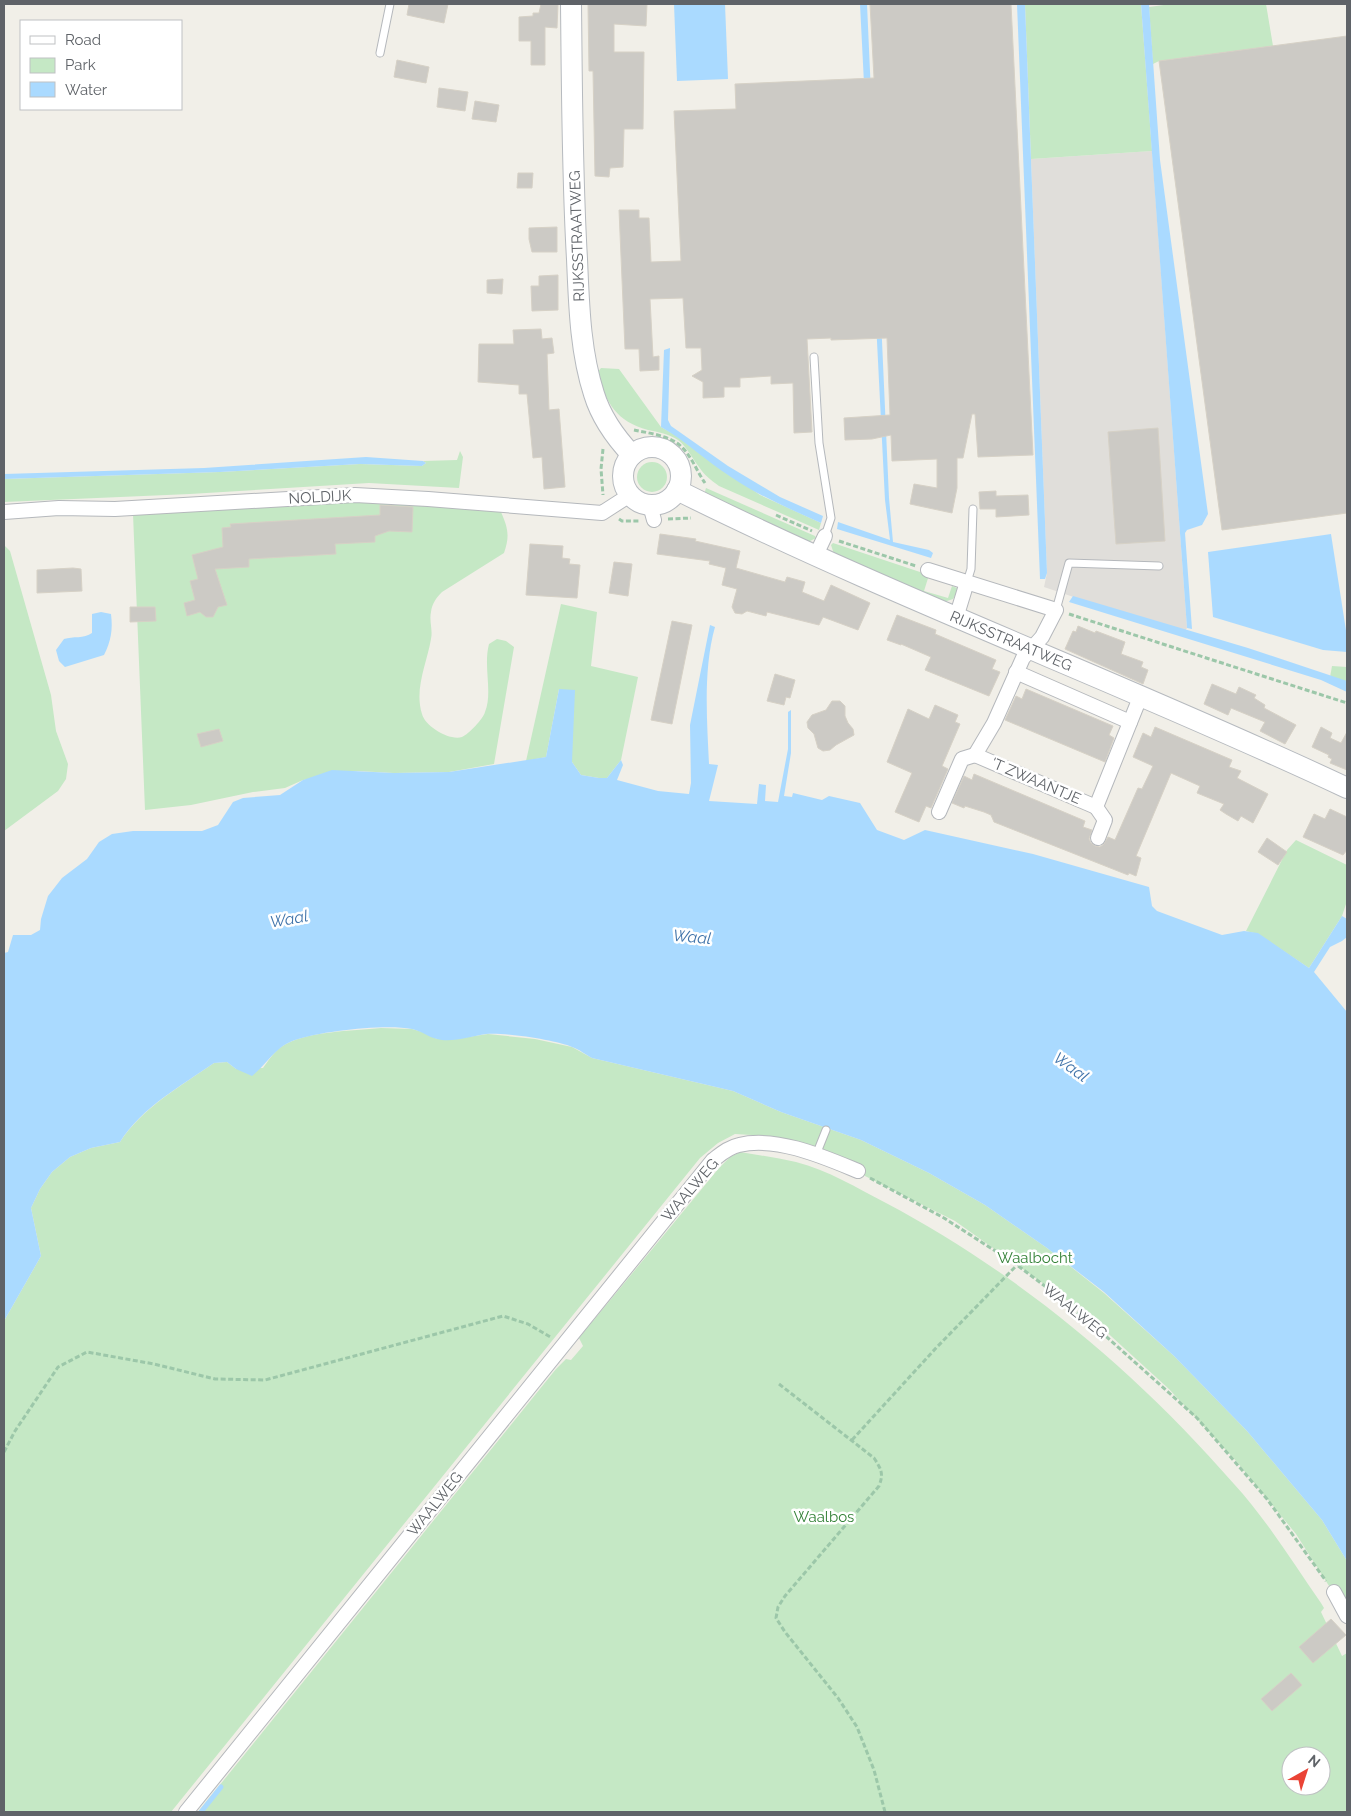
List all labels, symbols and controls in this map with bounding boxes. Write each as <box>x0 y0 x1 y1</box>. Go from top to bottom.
legend <box>20 20 182 110</box>
text: Road <box>65 31 101 49</box>
text: Park <box>65 56 96 74</box>
text: Water <box>65 81 108 99</box>
street label: RIJKSSTRAATWEG <box>566 170 588 302</box>
street label: NOLDIJK <box>288 486 352 508</box>
street label: RIJKSSTRAATWEG <box>947 607 1075 675</box>
street label: 'T ZWAANTJE <box>988 754 1084 808</box>
water label: Waal <box>268 906 310 932</box>
water label: Waal <box>672 926 712 948</box>
water label: Waal <box>1050 1048 1092 1086</box>
street label: WAALWEG <box>658 1155 722 1225</box>
park label: Waalbocht <box>997 1249 1073 1267</box>
street label: WAALWEG <box>1039 1280 1111 1342</box>
street label: WAALWEG <box>404 1468 466 1540</box>
park label: Waalbos <box>794 1508 854 1526</box>
north arrow <box>1281 1746 1331 1796</box>
text: N <box>1305 1751 1323 1770</box>

